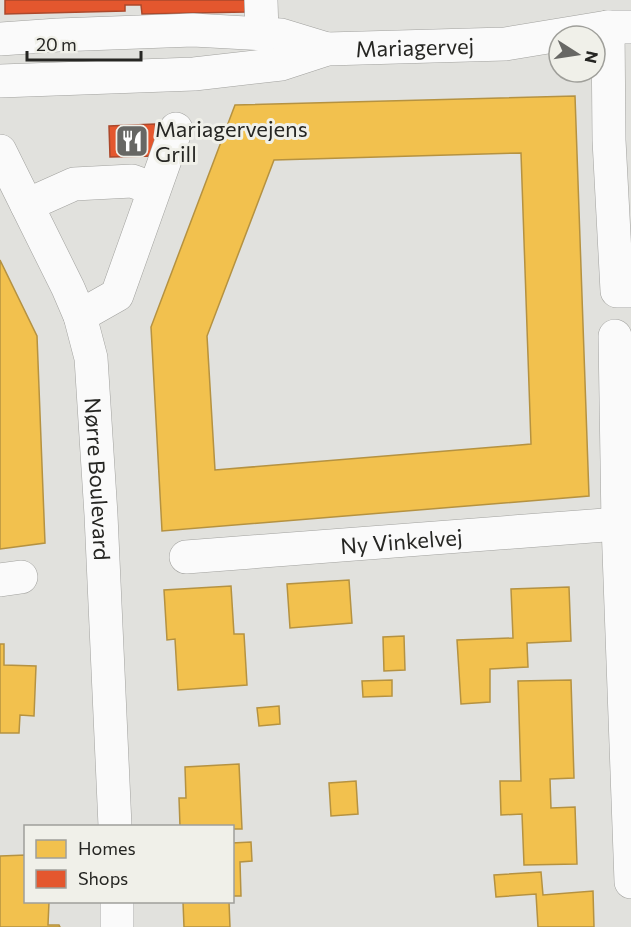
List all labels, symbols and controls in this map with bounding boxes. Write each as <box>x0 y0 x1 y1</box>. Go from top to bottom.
scale bar <box>27 24 141 62</box>
north arrow <box>547 24 607 84</box>
street label: Mariagervej <box>355 31 475 62</box>
text: 20 m <box>36 33 77 55</box>
text: N <box>582 49 603 65</box>
place label: Mariagervejens Grill <box>155 115 308 167</box>
restaurant icon: Mariagervejens Grill <box>114 123 150 159</box>
street label: Nørre Boulevard <box>80 397 117 561</box>
street label: Ny Vinkelvej <box>339 522 463 559</box>
legend <box>24 825 234 903</box>
text: Homes <box>78 837 136 859</box>
text: Shops <box>78 867 128 889</box>

